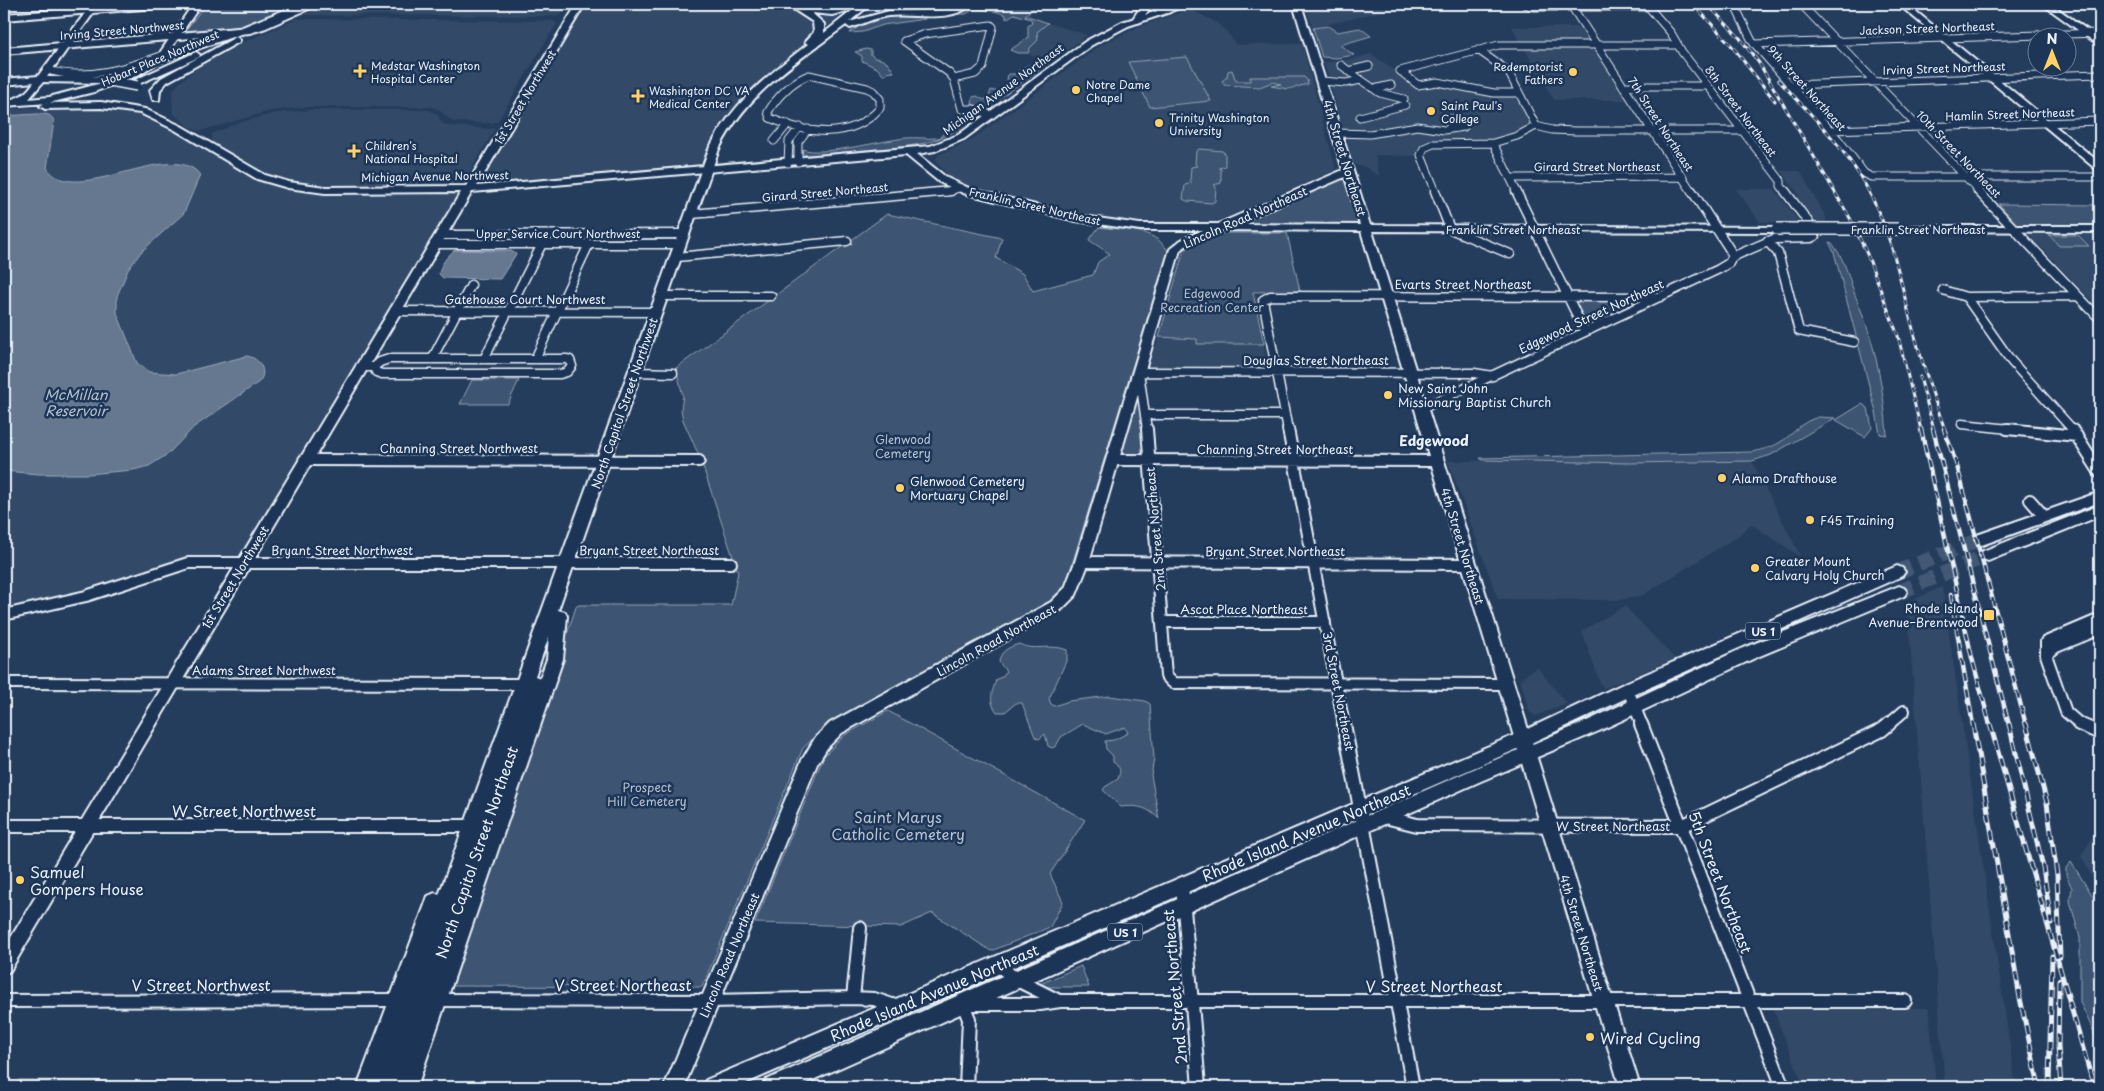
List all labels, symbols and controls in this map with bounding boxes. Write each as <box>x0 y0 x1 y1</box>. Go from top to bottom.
street label: Irving Street Northwest <box>59 16 185 44</box>
street label: Jackson Street Northeast <box>1859 17 1996 39</box>
street label: Hobart Place Northwest <box>98 25 222 91</box>
north arrow <box>2026 28 2076 78</box>
text: N <box>2046 28 2058 49</box>
street label: Michigan Avenue Northeast <box>939 39 1068 139</box>
street label: 9th Street Northeast <box>1764 41 1851 135</box>
street label: 1st Street Northwest <box>490 46 560 148</box>
place label: Medstar Washington Hospital Center <box>371 57 480 87</box>
street label: Irving Street Northeast <box>1882 57 2006 79</box>
place label: Redemptorist Fathers <box>1493 58 1564 88</box>
street label: 8th Street Northeast <box>1701 62 1781 161</box>
marker: Medstar Washington Hospital Center <box>353 64 367 78</box>
marker: Redemptorist Fathers <box>1567 66 1579 78</box>
street label: 7th Street Northeast <box>1624 73 1698 175</box>
place label: Notre Dame Chapel <box>1086 76 1150 106</box>
place label: Washington DC VA Medical Center <box>649 82 750 112</box>
marker: Notre Dame Chapel <box>1070 84 1082 96</box>
marker: Washington DC VA Medical Center <box>631 89 645 103</box>
street label: 4th Street Northeast <box>1319 97 1371 219</box>
place label: Saint Paul's College <box>1441 97 1502 127</box>
street label: Hamlin Street Northeast <box>1945 103 2076 125</box>
marker: Saint Paul's College <box>1425 105 1437 117</box>
street label: 10th Street Northeast <box>1913 107 2006 202</box>
place label: Trinity Washington University <box>1169 109 1270 139</box>
marker: Trinity Washington University <box>1153 117 1165 129</box>
place label: Children's National Hospital <box>365 137 458 167</box>
marker: Children's National Hospital <box>347 144 361 158</box>
street label: Girard Street Northeast <box>1534 158 1661 175</box>
street label: Michigan Avenue Northwest <box>361 166 509 186</box>
street label: Girard Street Northeast <box>761 178 889 206</box>
street label: Lincoln Road Northeast <box>1180 181 1310 252</box>
street label: Franklin Street Northeast <box>967 183 1103 230</box>
street label: Franklin Street Northeast <box>1446 221 1581 238</box>
street label: Franklin Street Northeast <box>1851 221 1986 238</box>
street label: Upper Service Court Northwest <box>476 225 641 242</box>
street label: Edgewood Street Northeast <box>1516 274 1667 358</box>
street label: Evarts Street Northeast <box>1395 275 1532 293</box>
park label: Edgewood Recreation Center <box>1160 284 1264 316</box>
street label: Gatehouse Court Northwest <box>444 290 606 308</box>
street label: North Capitol Street Northwest <box>586 315 662 491</box>
street label: Douglas Street Northeast <box>1243 351 1389 369</box>
place label: New Saint John Missionary Baptist Church <box>1398 379 1551 411</box>
water label: McMillan Reservoir <box>44 384 109 421</box>
marker: New Saint John Missionary Baptist Church <box>1382 389 1394 401</box>
park label: Glenwood Cemetery <box>875 430 931 462</box>
district label: Edgewood <box>1399 430 1469 451</box>
street label: Channing Street Northwest <box>380 439 538 457</box>
street label: Channing Street Northeast <box>1197 440 1353 458</box>
street label: 2nd Street Northeast <box>1141 466 1169 592</box>
place label: Alamo Drafthouse <box>1732 469 1838 487</box>
place label: Glenwood Cemetery Mortuary Chapel <box>910 472 1025 504</box>
marker: Alamo Drafthouse <box>1716 472 1728 484</box>
marker: Glenwood Cemetery Mortuary Chapel <box>894 482 906 494</box>
street label: 4th Street Northeast <box>1437 485 1489 607</box>
place label: F45 Training <box>1820 511 1894 529</box>
marker: F45 Training <box>1804 514 1816 526</box>
street label: 1st Street Northwest <box>197 522 273 632</box>
street label: Bryant Street Northwest <box>271 541 413 559</box>
street label: Bryant Street Northeast <box>579 541 719 559</box>
street label: Bryant Street Northeast <box>1205 542 1345 560</box>
place label: Greater Mount Calvary Holy Church <box>1765 552 1885 584</box>
marker: Greater Mount Calvary Holy Church <box>1749 562 1761 574</box>
place label: Rhode Island Avenue–Brentwood <box>1868 599 1979 631</box>
street label: Lincoln Road Northeast <box>933 600 1059 680</box>
street label: Ascot Place Northeast <box>1180 600 1308 618</box>
marker: Rhode Island Avenue–Brentwood <box>1982 608 1996 622</box>
road number: US 1 <box>1746 622 1780 640</box>
street label: 3rd Street Northeast <box>1319 630 1359 752</box>
street label: Adams Street Northwest <box>192 661 336 679</box>
street label: North Capitol Street Northeast <box>429 743 523 961</box>
park label: Prospect Hill Cemetery <box>607 778 687 810</box>
street label: Rhode Island Avenue Northeast <box>1198 778 1414 886</box>
street label: W Street Northwest <box>172 799 316 822</box>
park label: Saint Marys Catholic Cemetery <box>831 805 965 845</box>
street label: 5th Street Northeast <box>1683 807 1759 957</box>
street label: W Street Northeast <box>1556 817 1670 835</box>
place label: Samuel Gompers House <box>30 860 144 900</box>
street label: 4th Street Northeast <box>1556 872 1608 994</box>
marker: Samuel Gompers House <box>14 874 26 886</box>
street label: Lincoln Road Northeast <box>695 890 764 1020</box>
street label: 2nd Street Northeast <box>1156 909 1192 1065</box>
road number: US 1 <box>1108 924 1142 940</box>
street label: Rhode Island Avenue Northeast <box>826 938 1042 1046</box>
street label: V Street Northwest <box>131 973 271 996</box>
street label: V Street Northeast <box>555 973 691 996</box>
street label: V Street Northeast <box>1366 974 1502 997</box>
place label: Wired Cycling <box>1600 1026 1701 1049</box>
marker: Wired Cycling <box>1584 1031 1596 1043</box>

